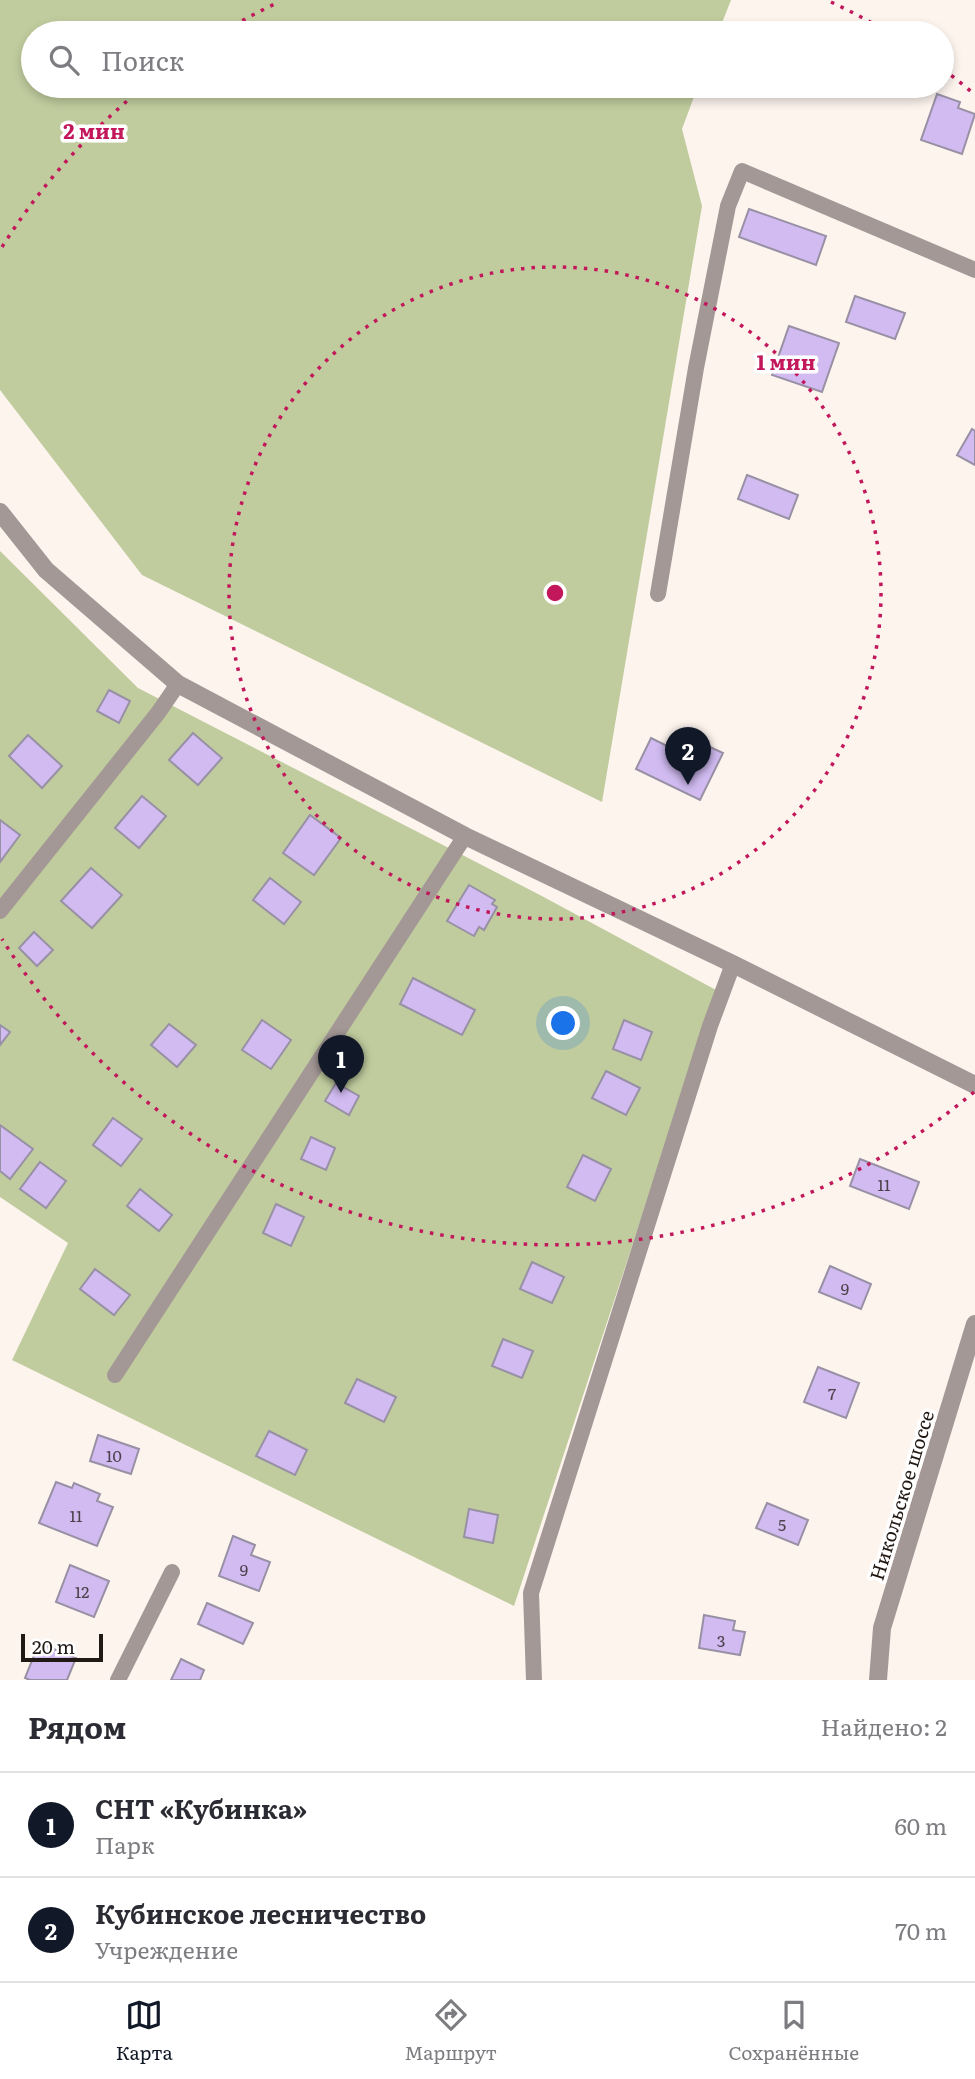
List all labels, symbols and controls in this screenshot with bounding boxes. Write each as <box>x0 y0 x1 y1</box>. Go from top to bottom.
search box <box>21 21 954 98</box>
text: Поиск <box>101 40 184 79</box>
icon: search <box>45 41 83 79</box>
text: 2 мин <box>63 114 125 145</box>
text: 1 мин <box>757 345 816 376</box>
centre of rings <box>543 581 567 605</box>
pin: 2 <box>665 727 711 785</box>
your location <box>546 1006 580 1040</box>
pin: 1 <box>318 1035 364 1093</box>
house number: 11 <box>877 1172 891 1196</box>
house number: 9 <box>841 1276 849 1300</box>
house number: 7 <box>828 1381 836 1405</box>
street label: Никольское шоссе <box>862 1406 940 1583</box>
house number: 10 <box>106 1443 122 1467</box>
house number: 11 <box>69 1503 83 1527</box>
house number: 5 <box>778 1512 786 1536</box>
house number: 9 <box>240 1557 248 1581</box>
house number: 12 <box>75 1579 89 1603</box>
house number: 3 <box>717 1628 725 1652</box>
scale bar <box>21 1631 103 1663</box>
text: 20 m <box>32 1632 75 1660</box>
text: Рядом <box>28 1704 126 1748</box>
text: Найдено: 2 <box>821 1709 947 1743</box>
text: СНТ «Кубинка» <box>95 1788 307 1827</box>
text: 1 <box>46 1808 56 1842</box>
text: 60 m <box>894 1808 947 1842</box>
text: Парк <box>95 1827 155 1861</box>
text: Кубинское лесничество <box>95 1893 426 1932</box>
text: 2 <box>45 1913 57 1947</box>
text: 70 m <box>895 1913 947 1947</box>
text: Учреждение <box>95 1932 238 1966</box>
tab: Карта <box>116 1996 173 2066</box>
tab: Маршрут <box>404 1996 497 2066</box>
tab: Сохранённые <box>728 1996 859 2066</box>

